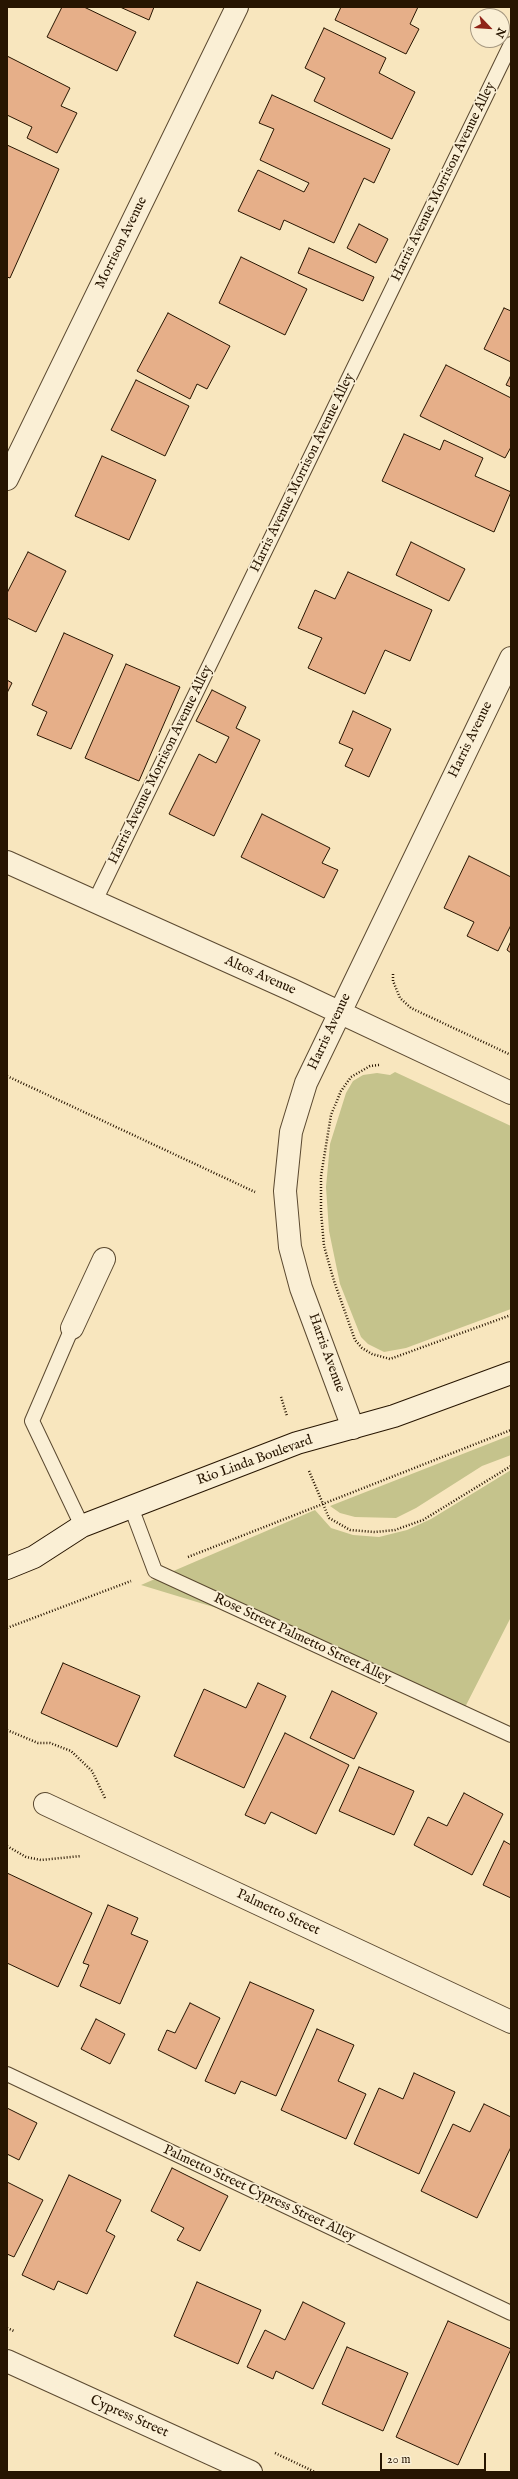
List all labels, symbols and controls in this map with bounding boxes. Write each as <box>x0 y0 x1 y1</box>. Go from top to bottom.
north arrow <box>470 8 510 48</box>
text: N <box>492 25 508 40</box>
street label: Harris Avenue Morrison Avenue Alley <box>388 80 500 284</box>
street label: Morrison Avenue <box>92 194 152 292</box>
street label: Harris Avenue Morrison Avenue Alley <box>247 371 359 575</box>
street label: Harris Avenue Morrison Avenue Alley <box>105 663 217 867</box>
street label: Harris Avenue <box>445 699 497 781</box>
street label: Altos Avenue <box>222 953 298 999</box>
street label: Harris Avenue <box>305 991 355 1073</box>
street label: Harris Avenue <box>304 1311 348 1395</box>
street label: Rio Linda Boulevard <box>195 1432 315 1490</box>
street label: Rose Street Palmetto Street Alley <box>211 1590 393 1688</box>
street label: Palmetto Street <box>234 1886 322 1940</box>
street label: Palmetto Street Cypress Street Alley <box>160 2142 358 2246</box>
street label: Cypress Street <box>87 2392 171 2442</box>
scale bar <box>382 2445 488 2471</box>
text: 20 m <box>387 2452 410 2467</box>

